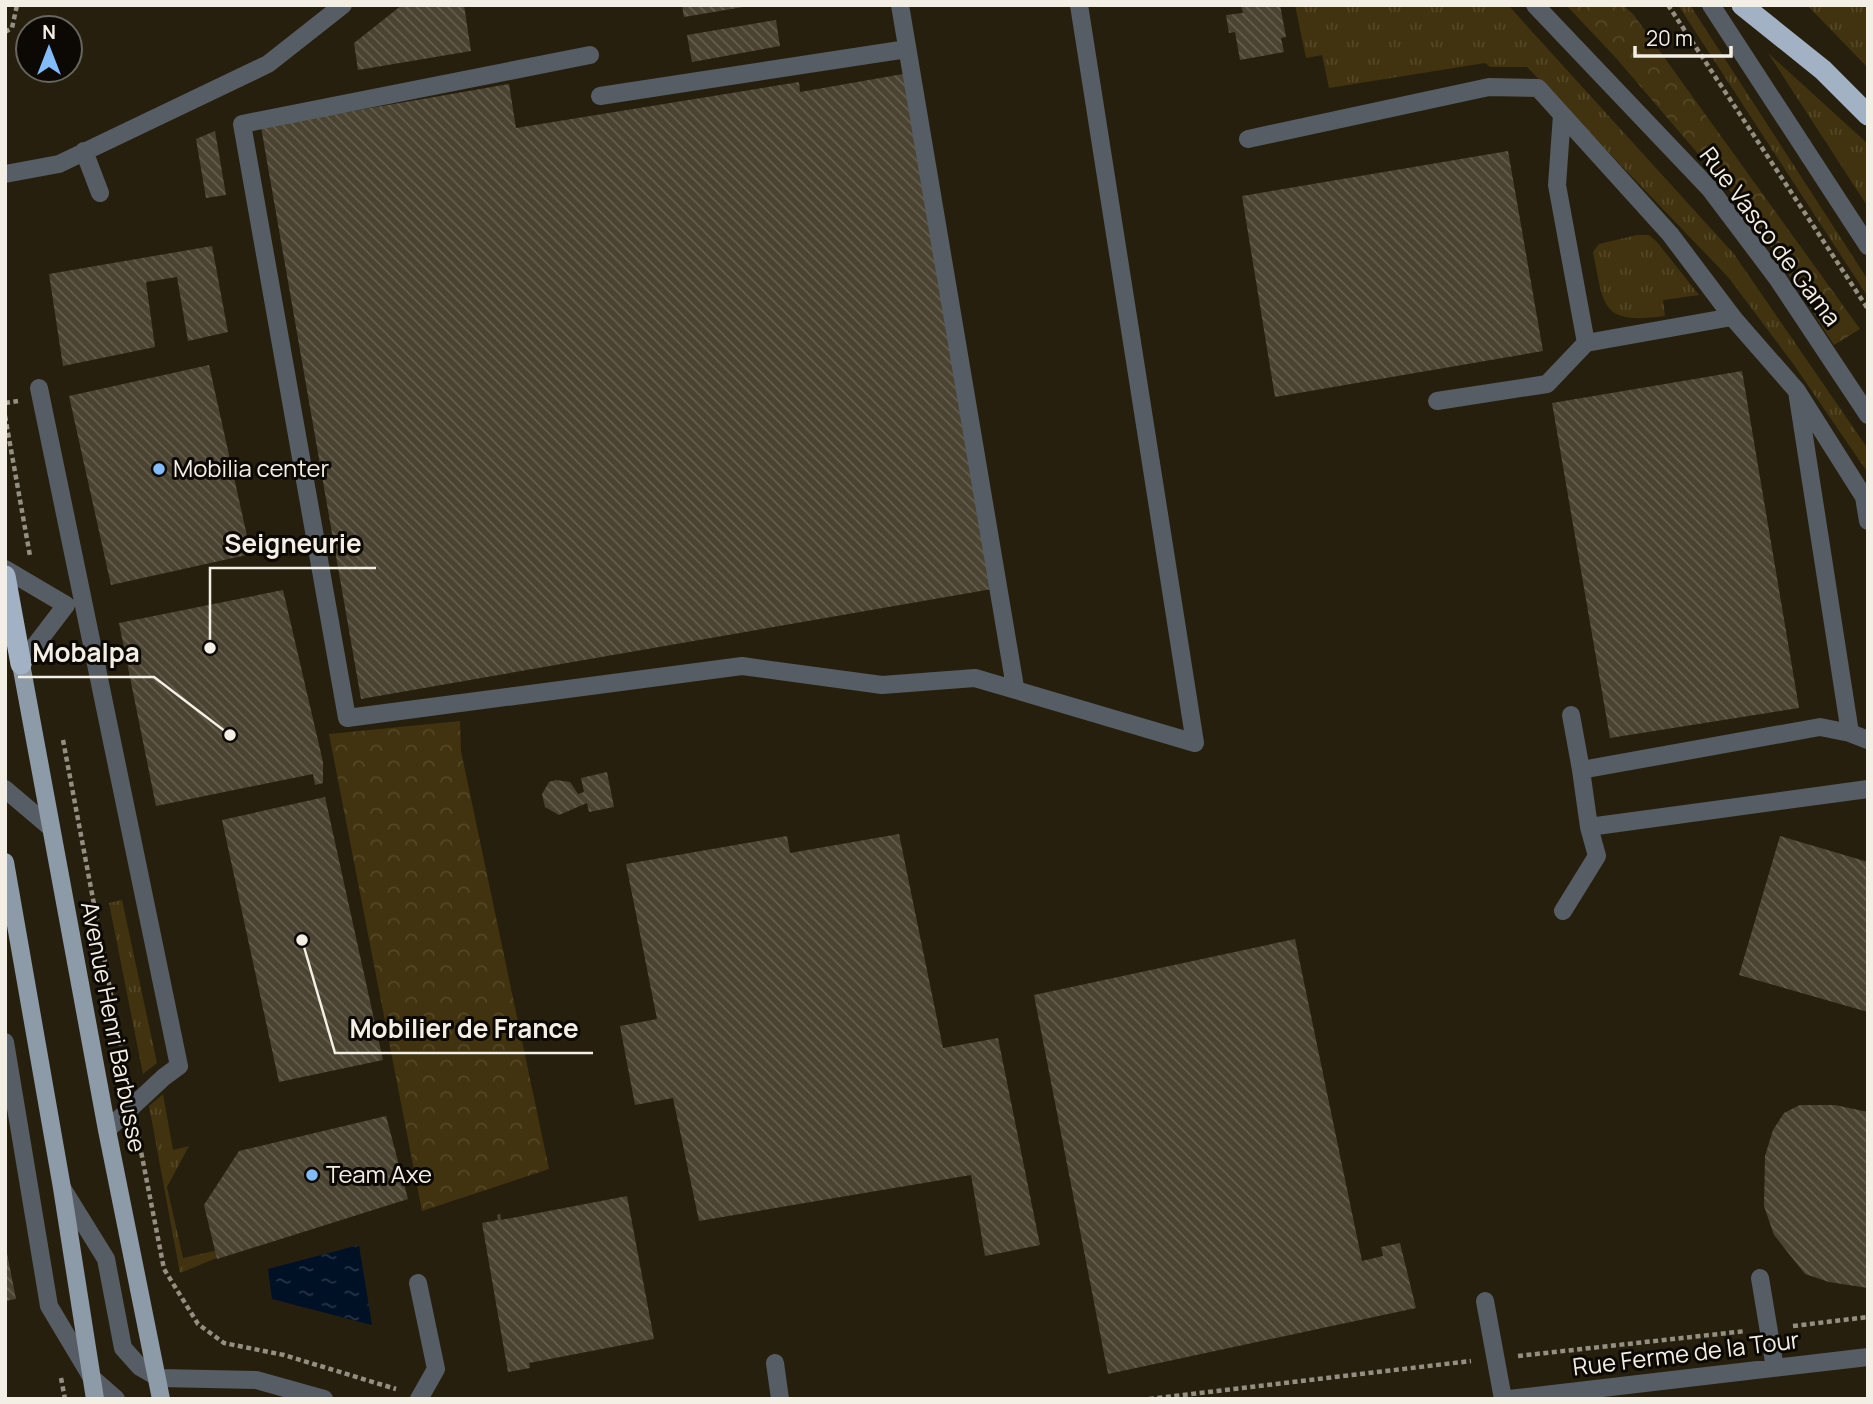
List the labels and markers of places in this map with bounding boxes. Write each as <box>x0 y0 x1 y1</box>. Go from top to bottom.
place label: Mobilia center <box>173 451 330 484</box>
marker: Mobilia center <box>151 461 167 477</box>
callout: Seigneurie <box>210 521 376 568</box>
callout: Mobalpa <box>18 630 154 677</box>
callout: Mobilier de France <box>335 1006 593 1053</box>
place label: Team Axe <box>326 1157 432 1190</box>
marker: Team Axe <box>304 1167 320 1183</box>

